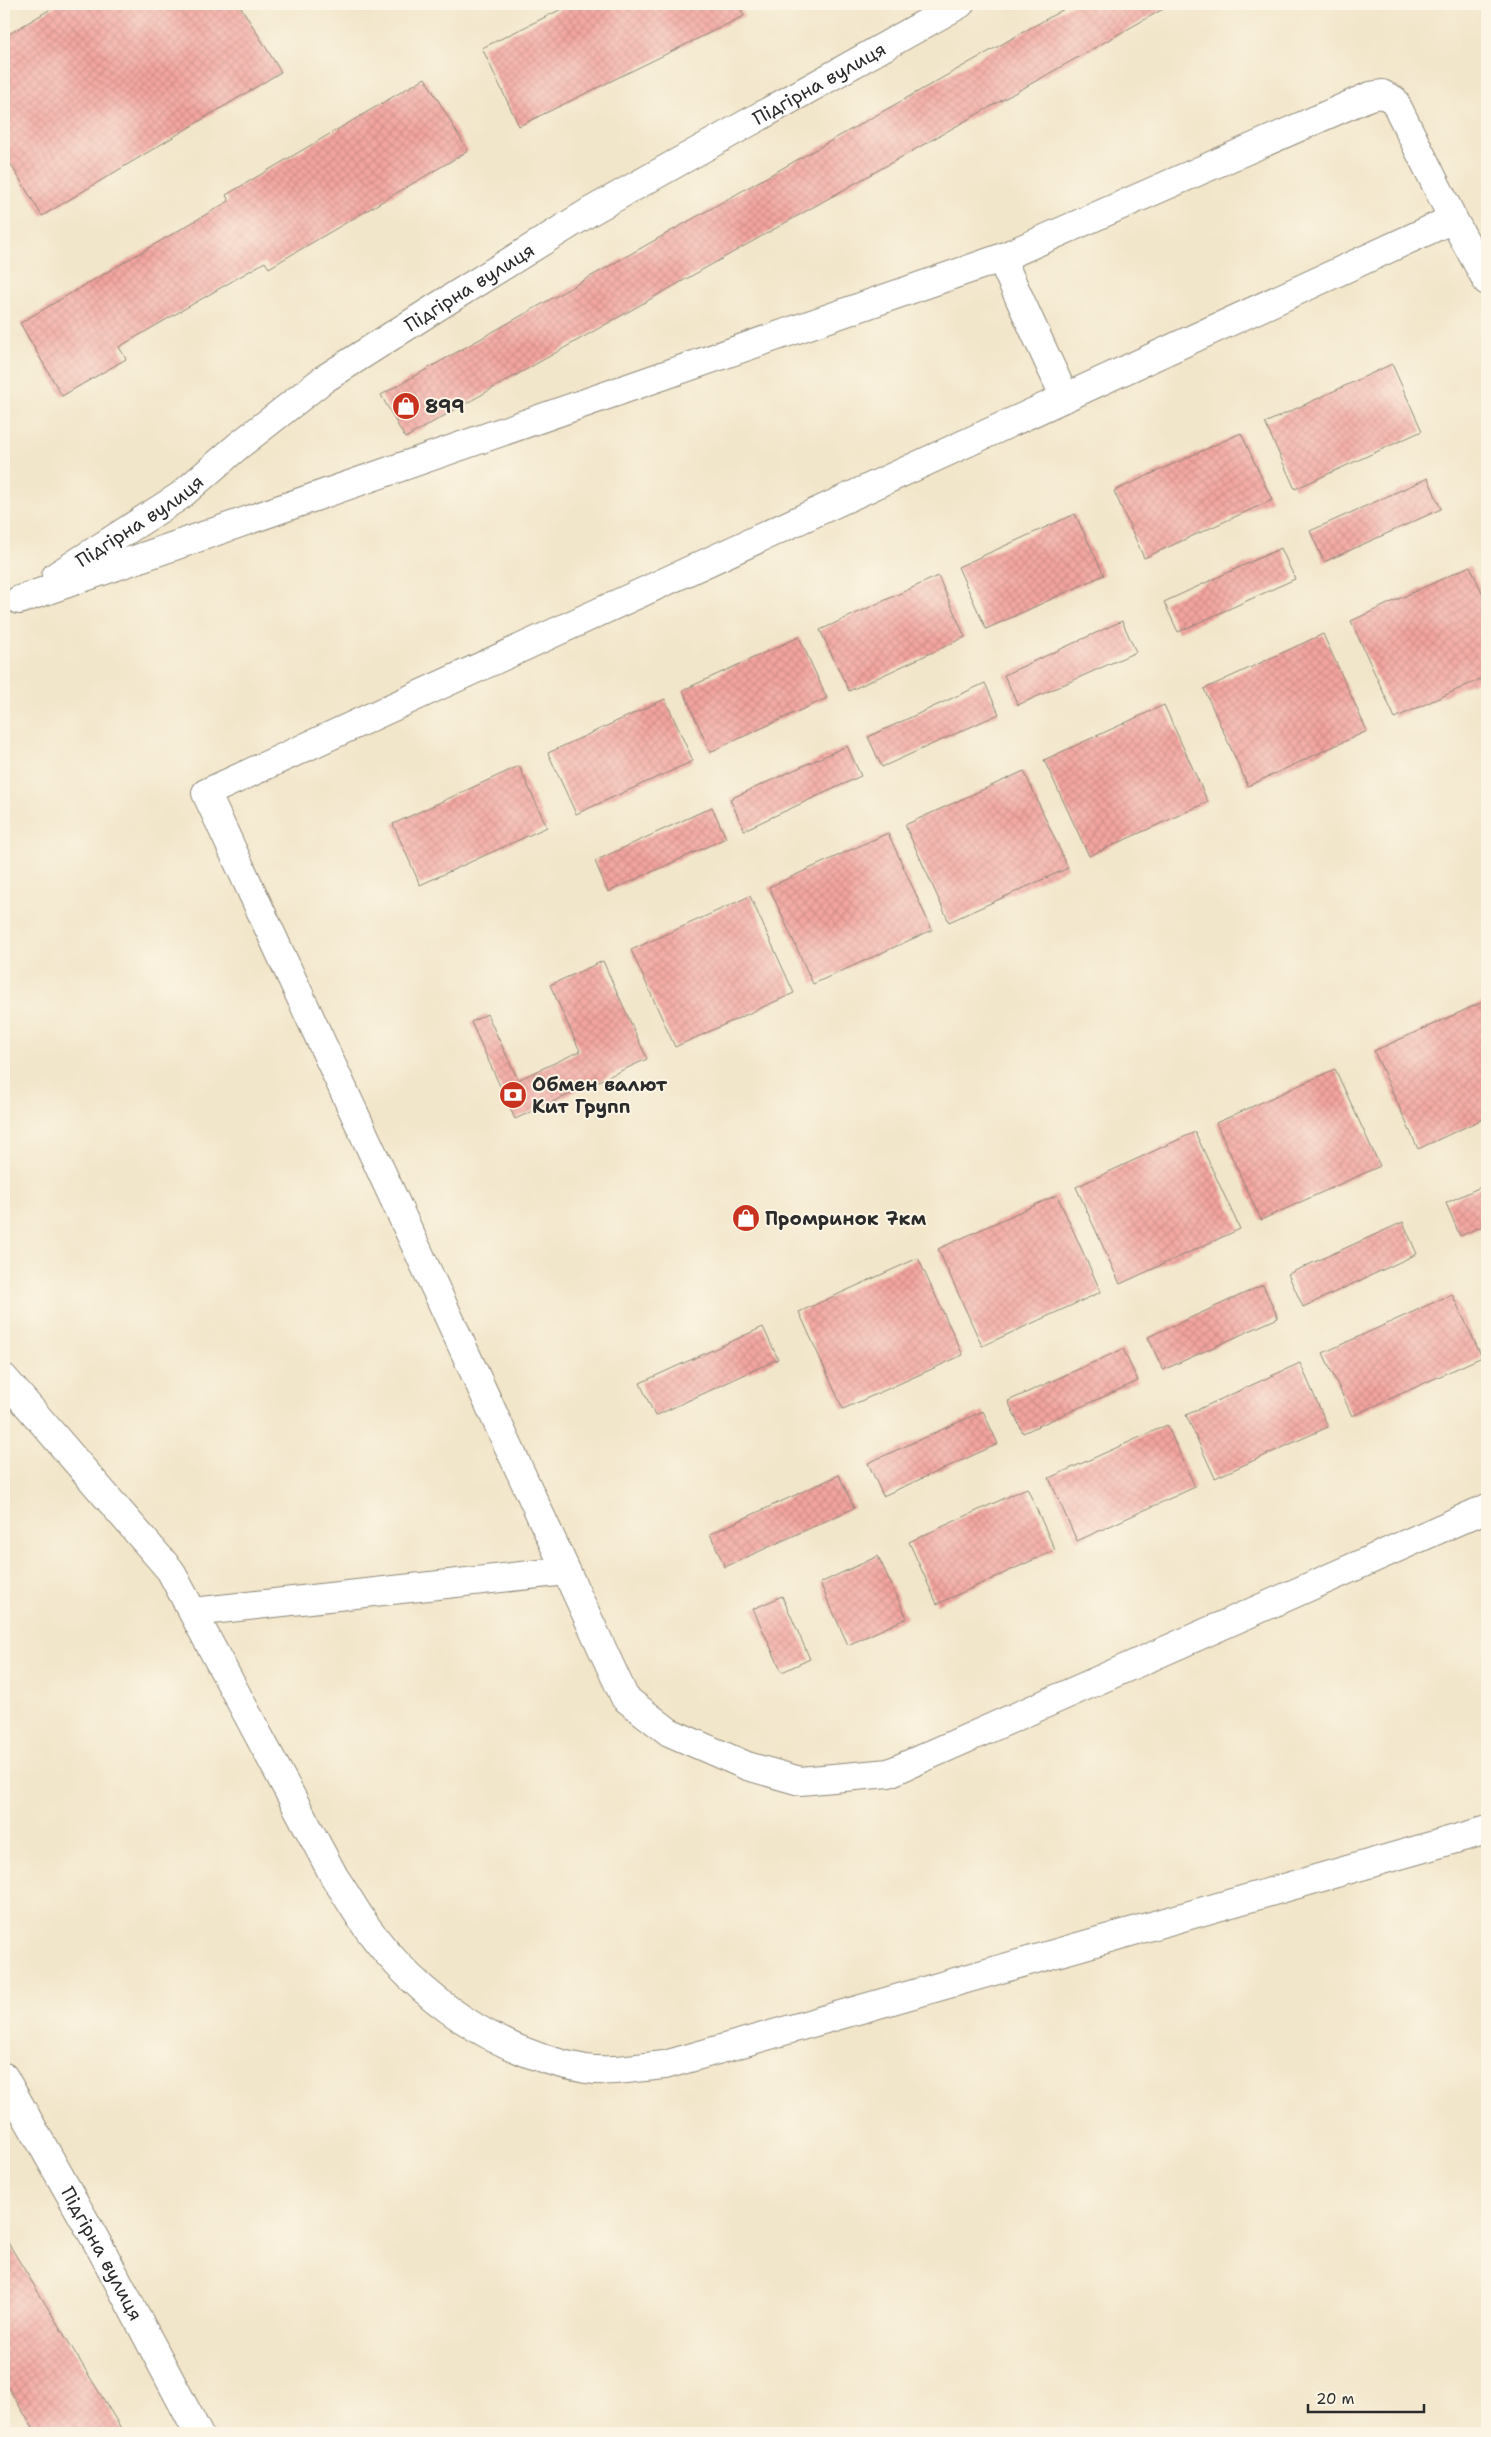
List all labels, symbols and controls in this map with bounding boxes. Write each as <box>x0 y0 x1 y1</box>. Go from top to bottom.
street label: Підгірна вулиця <box>748 36 890 130</box>
street label: Підгірна вулиця <box>399 237 539 337</box>
shop icon: 899 <box>391 391 421 421</box>
place label: 899 <box>425 394 464 419</box>
street label: Підгірна вулиця <box>71 469 209 573</box>
place label: Обмен валют Кит Групп <box>532 1072 668 1119</box>
bank icon: Обмен валют Кит Групп <box>498 1080 528 1110</box>
shop icon: Промринок 7км <box>731 1203 761 1233</box>
place label: Промринок 7км <box>765 1206 926 1231</box>
street label: Підгірна вулиця <box>56 2182 149 2325</box>
scale bar <box>1308 2382 1425 2414</box>
text: 20 m <box>1316 2389 1355 2409</box>

